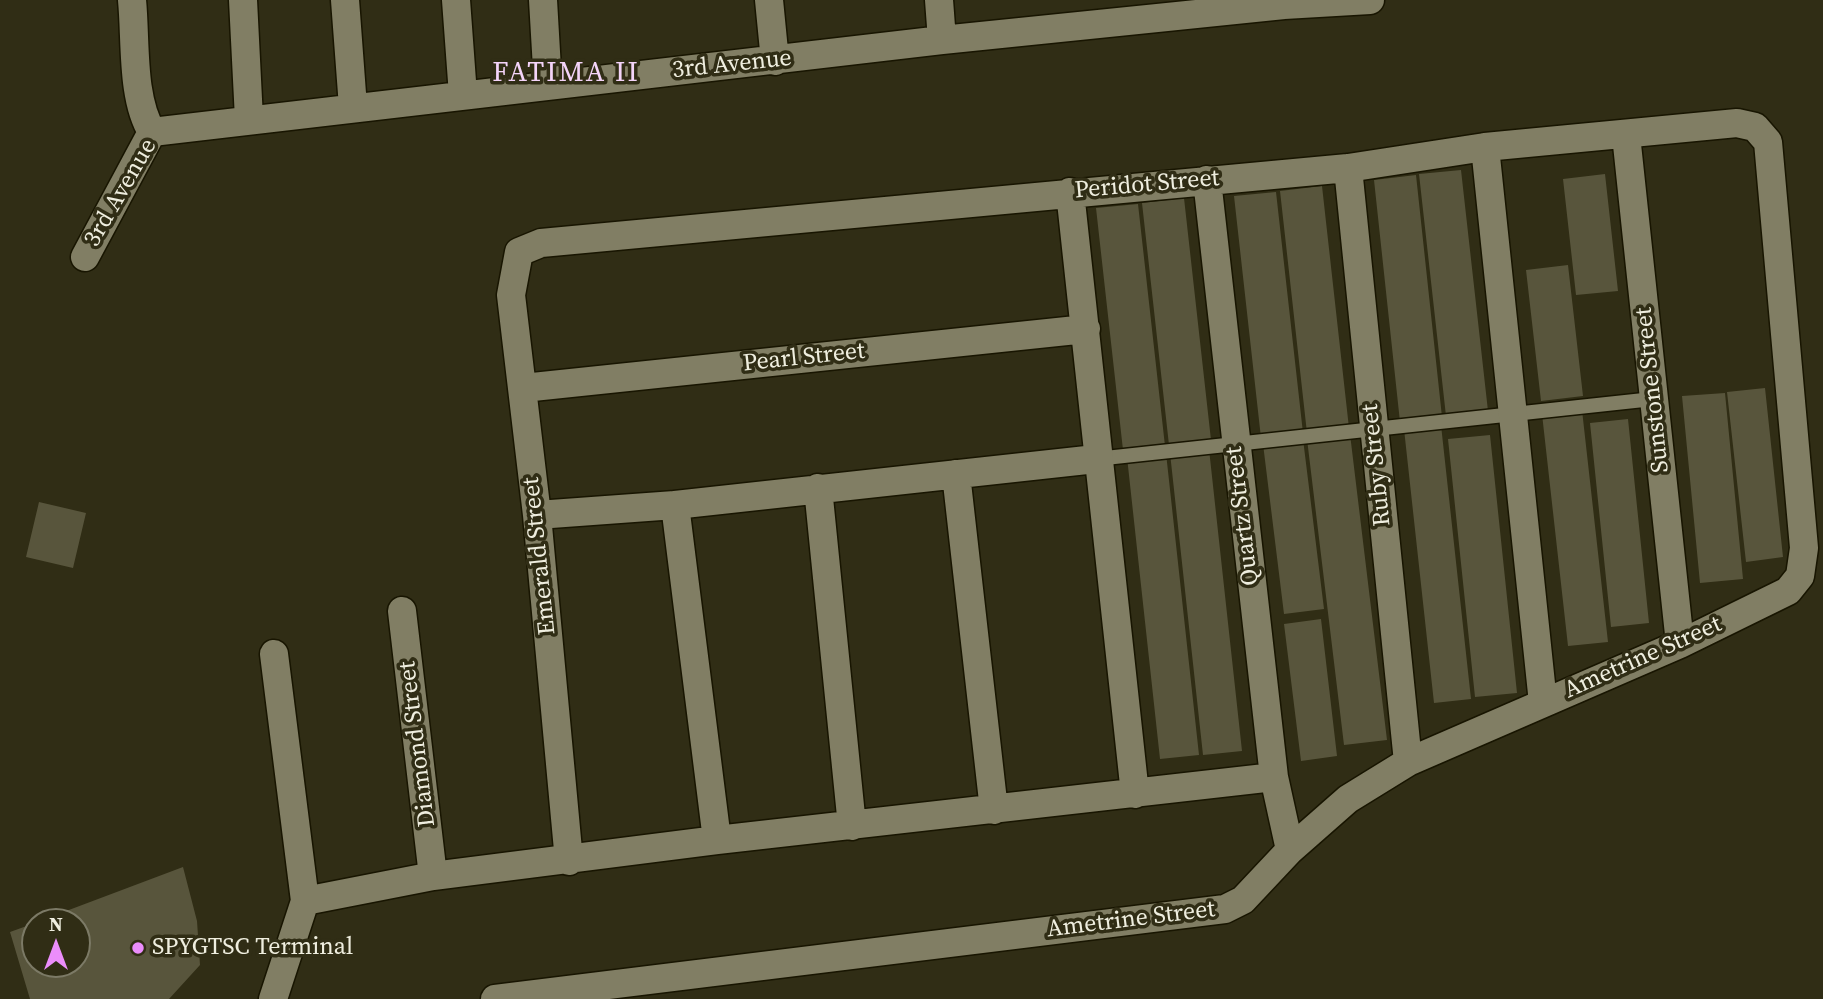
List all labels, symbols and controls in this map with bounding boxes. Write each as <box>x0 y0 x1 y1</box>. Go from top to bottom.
street label: 3rd Avenue <box>671 44 793 86</box>
district label: FATIMA II <box>493 57 639 91</box>
street label: 3rd Avenue <box>79 134 163 252</box>
street label: Peridot Street <box>1073 164 1221 206</box>
street label: Sunstone Street <box>1630 306 1676 474</box>
street label: Pearl Street <box>742 337 866 379</box>
street label: Ruby Street <box>1356 402 1398 528</box>
street label: Quartz Street <box>1220 445 1266 587</box>
street label: Emerald Street <box>517 476 563 636</box>
street label: Ametrine Street <box>1560 610 1726 706</box>
street label: Diamond Street <box>394 659 442 829</box>
street label: Ametrine Street <box>1045 895 1217 945</box>
north arrow <box>21 908 91 978</box>
text: N <box>49 911 63 937</box>
place label: SPYGTSC Terminal <box>152 934 353 962</box>
marker: SPYGTSC Terminal <box>130 940 146 956</box>

